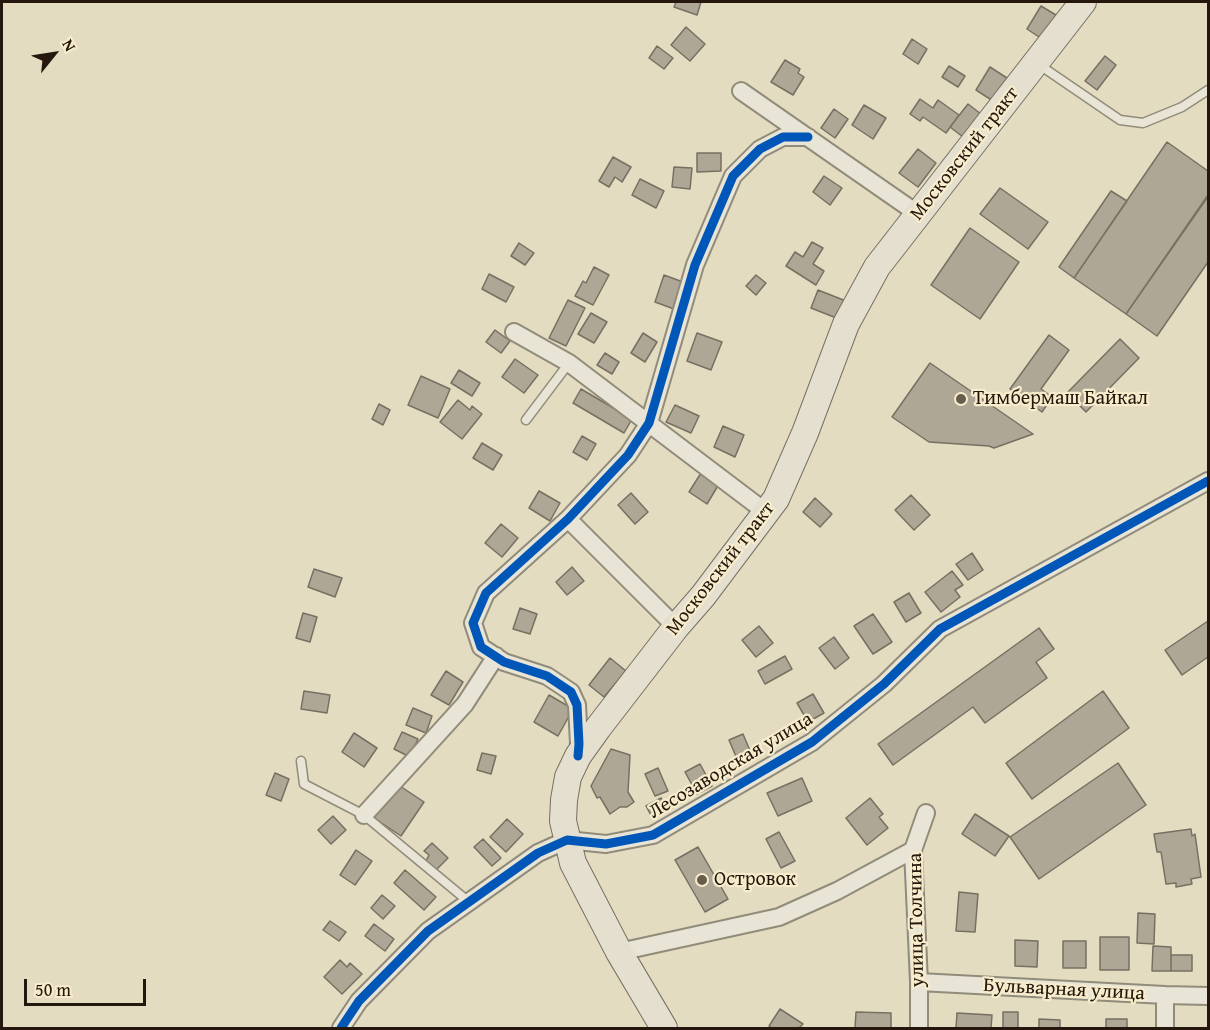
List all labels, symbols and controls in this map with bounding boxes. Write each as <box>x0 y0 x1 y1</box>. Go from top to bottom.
north arrow <box>24 24 84 84</box>
text: N <box>57 34 83 56</box>
street label: Московский тракт <box>905 82 1025 226</box>
place label: Тимбермаш Байкал <box>973 387 1148 411</box>
marker: Тимбермаш Байкал <box>954 392 968 406</box>
street label: Московский тракт <box>661 497 781 641</box>
street label: Лесозаводская улица <box>644 707 818 825</box>
street label: улица Толчина <box>904 853 930 987</box>
place label: Островок <box>714 868 796 892</box>
marker: Островок <box>695 873 709 887</box>
scale bar <box>27 967 148 1005</box>
street label: Бульварная улица <box>983 974 1145 1006</box>
text: 50 m <box>35 976 71 1003</box>

